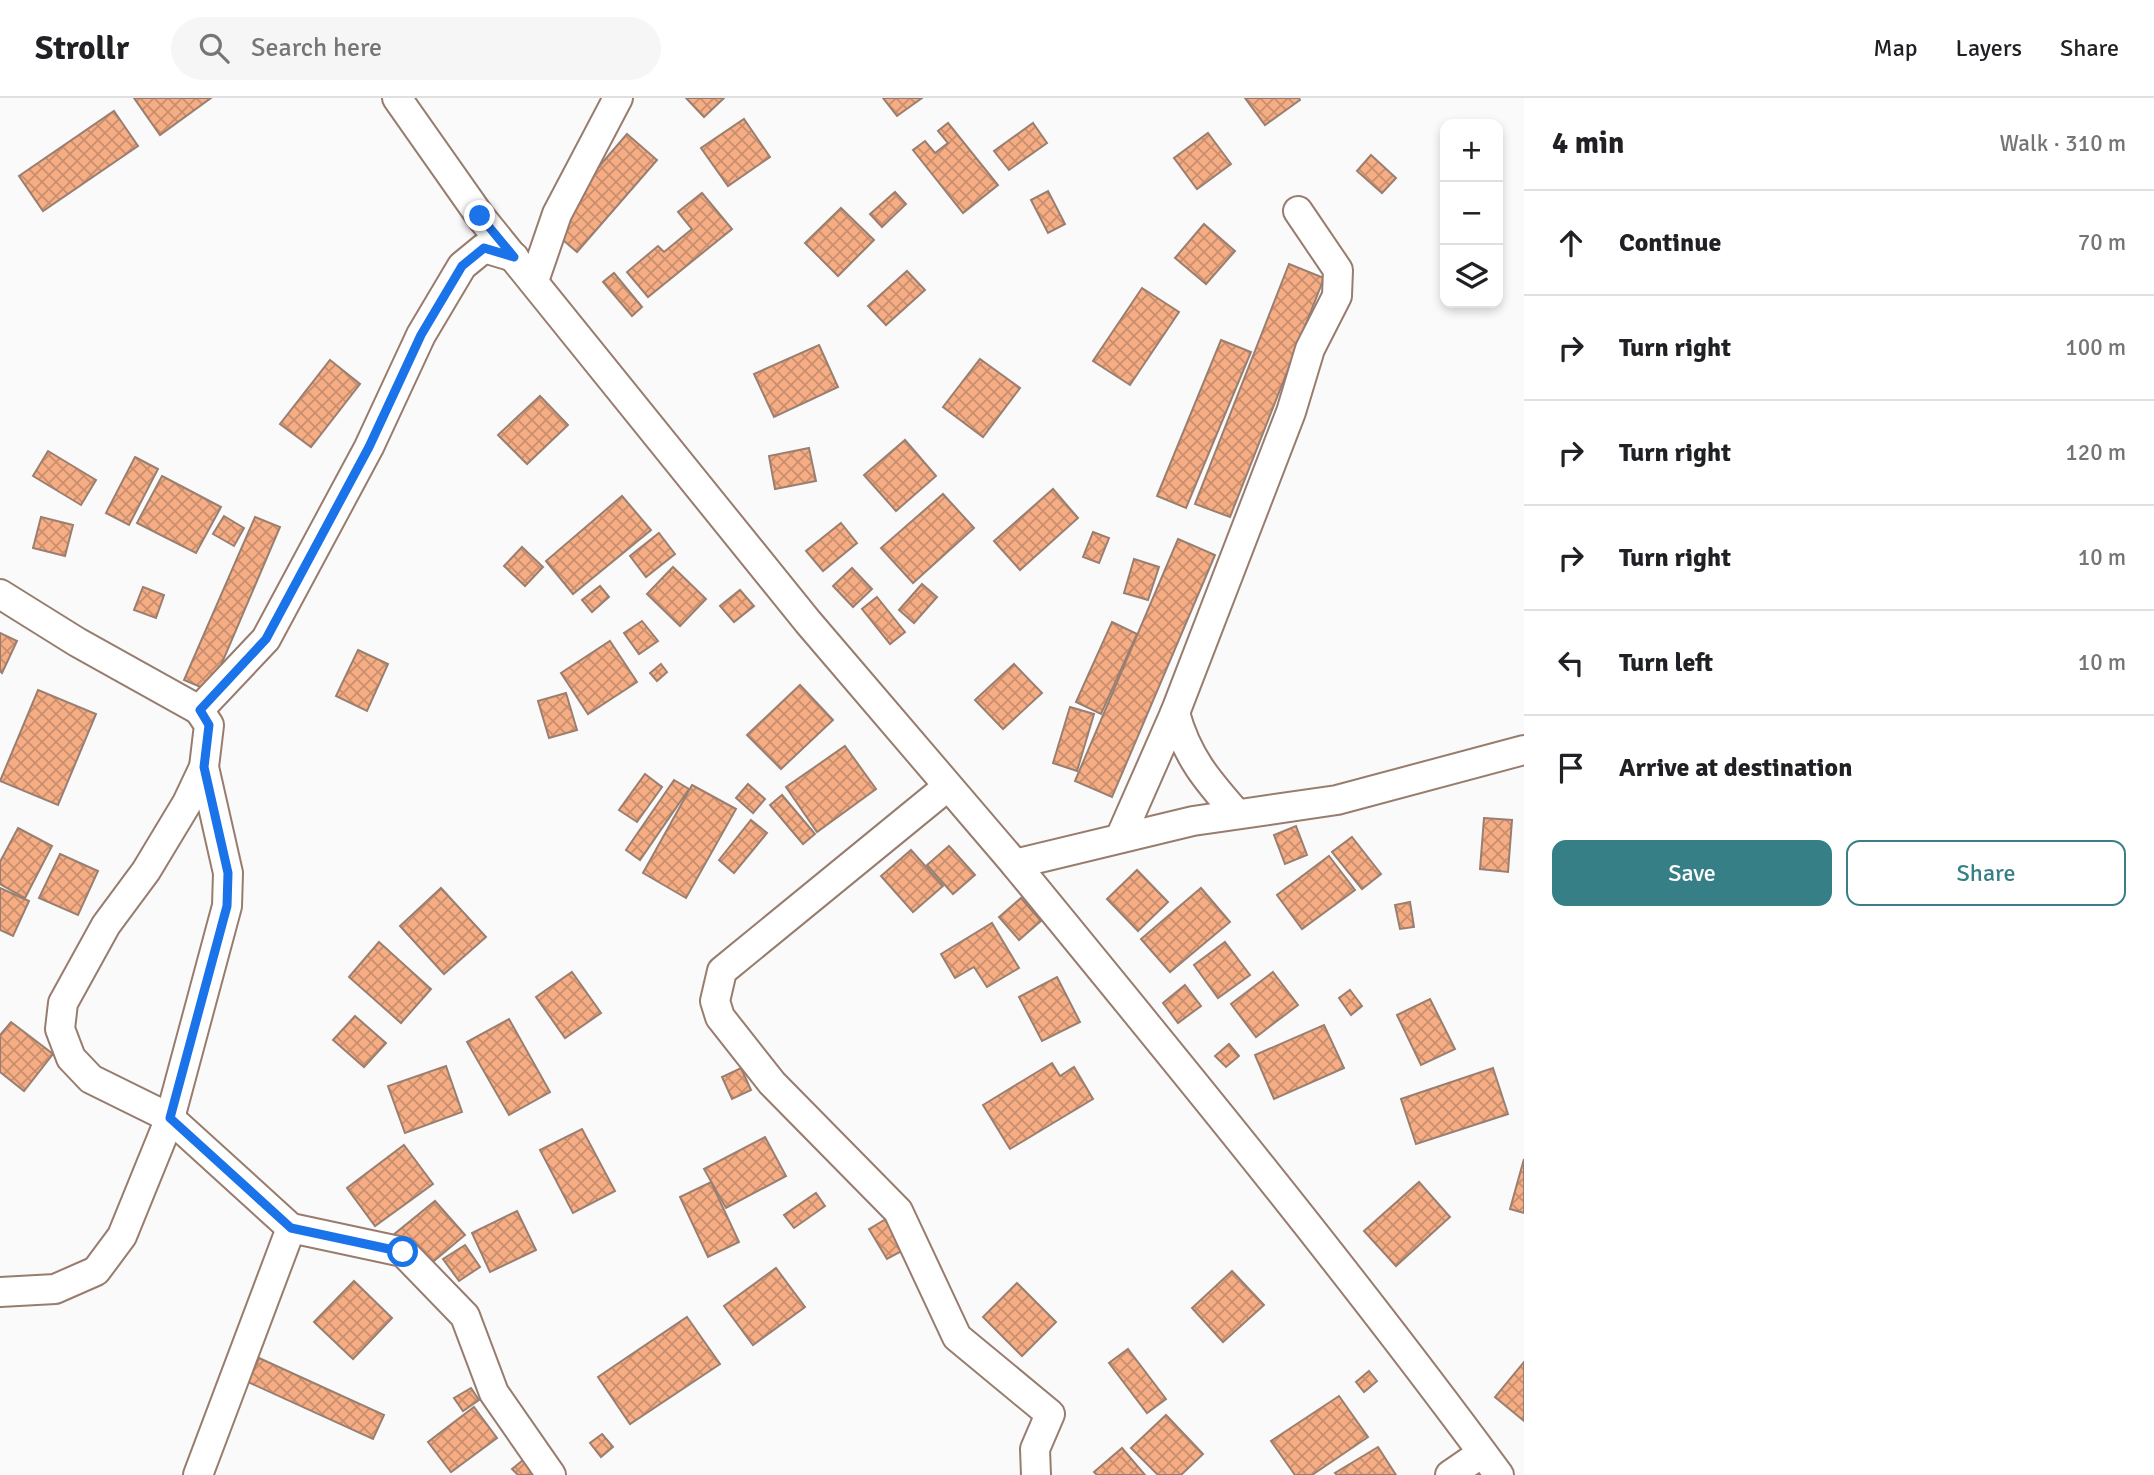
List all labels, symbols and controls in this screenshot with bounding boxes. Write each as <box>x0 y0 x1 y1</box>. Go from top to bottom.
search box <box>171 17 661 80</box>
text: Strollr <box>35 28 129 69</box>
icon: search <box>195 29 233 67</box>
text: Search here <box>251 32 382 64</box>
text: Map <box>1873 33 1918 63</box>
text: Layers <box>1956 33 2022 63</box>
text: Share <box>2060 33 2119 63</box>
map controls <box>1440 119 1503 308</box>
button: + <box>1440 119 1503 182</box>
text: 4 min <box>1552 125 1624 162</box>
text: Walk · 310 m <box>2000 129 2126 158</box>
button: − <box>1440 182 1503 245</box>
route end <box>464 200 495 231</box>
icon: ahead <box>1552 224 1590 262</box>
text: Continue <box>1619 227 1721 259</box>
text: 70 m <box>2078 228 2126 257</box>
button: layers <box>1440 245 1503 308</box>
icon: right <box>1552 329 1590 367</box>
text: Turn right <box>1619 332 1731 364</box>
text: 100 m <box>2065 333 2126 362</box>
icon: right <box>1552 434 1590 472</box>
text: Turn right <box>1619 437 1731 469</box>
text: 120 m <box>2065 438 2126 467</box>
icon: right <box>1552 539 1590 577</box>
text: Turn right <box>1619 542 1731 574</box>
text: 10 m <box>2078 543 2126 572</box>
icon: left <box>1552 644 1590 682</box>
text: Turn left <box>1619 647 1713 679</box>
text: 10 m <box>2078 648 2126 677</box>
icon: arrive <box>1552 749 1590 787</box>
text: Arrive at destination <box>1619 752 1852 784</box>
button: Save <box>1552 840 1832 906</box>
button: Share <box>1846 840 2126 906</box>
route start <box>387 1236 418 1267</box>

